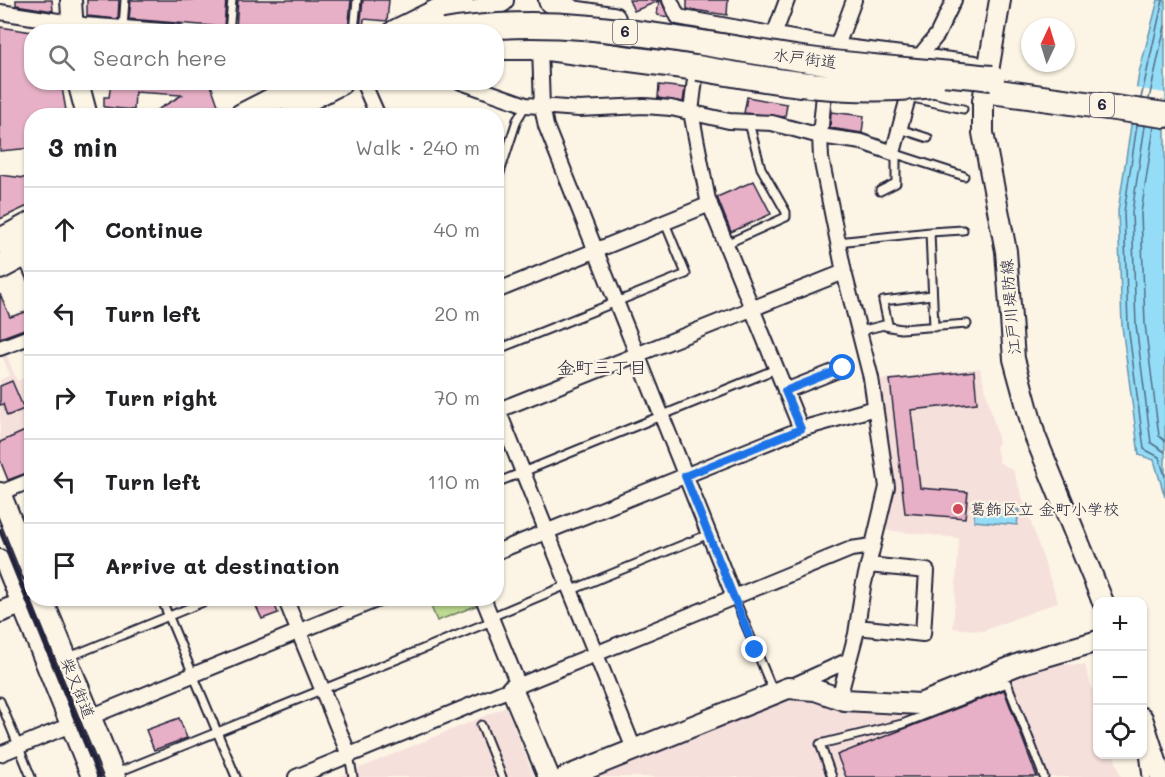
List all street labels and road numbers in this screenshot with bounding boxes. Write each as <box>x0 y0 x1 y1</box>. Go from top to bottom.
road number: 6 <box>613 20 637 44</box>
street label: 水戸街道 <box>772 43 838 72</box>
road number: 6 <box>1090 93 1114 117</box>
street label: 江戸川堤防線 <box>995 258 1024 356</box>
street label: 柴又街道 <box>57 654 100 721</box>

